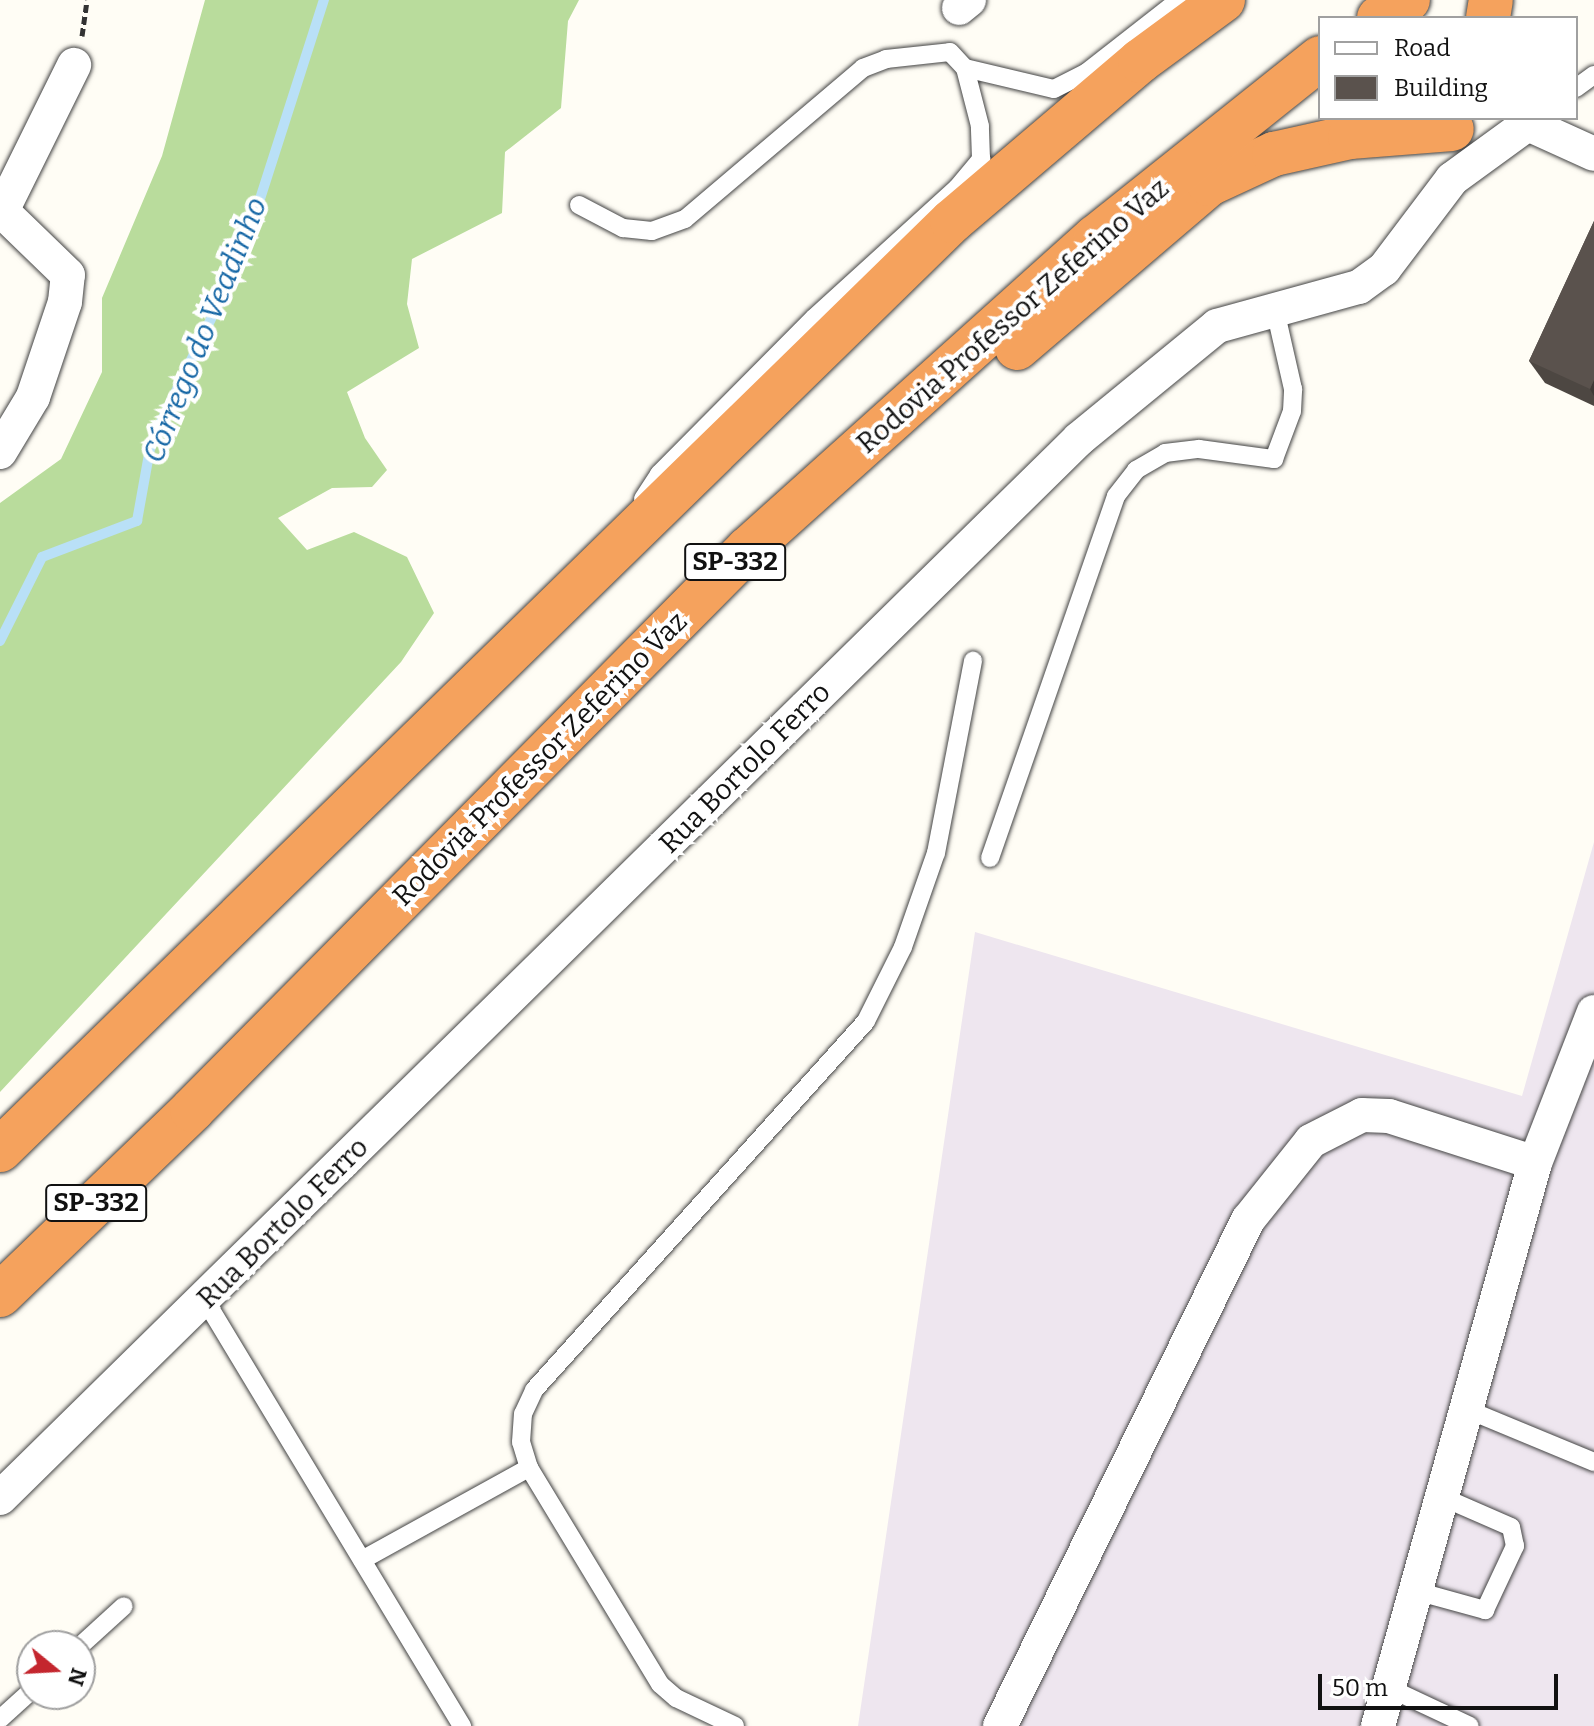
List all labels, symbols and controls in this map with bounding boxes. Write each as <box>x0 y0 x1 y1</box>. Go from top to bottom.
legend <box>1318 16 1578 120</box>
text: Road <box>1394 34 1450 62</box>
text: Building <box>1394 74 1488 102</box>
street label: Rodovia Professor Zeferino Vaz <box>850 171 1176 461</box>
water label: Córrego do Veadinho <box>135 192 275 468</box>
road number: SP-332 <box>683 540 787 584</box>
street label: Rodovia Professor Zeferino Vaz <box>386 605 694 913</box>
street label: Rua Bortolo Ferro <box>653 676 837 860</box>
street label: Rua Bortolo Ferro <box>191 1131 375 1315</box>
road number: SP-332 <box>44 1181 148 1225</box>
north arrow <box>16 1630 96 1710</box>
scale bar <box>1322 1658 1562 1708</box>
text: N <box>62 1665 93 1689</box>
text: 50 m <box>1332 1674 1388 1702</box>

